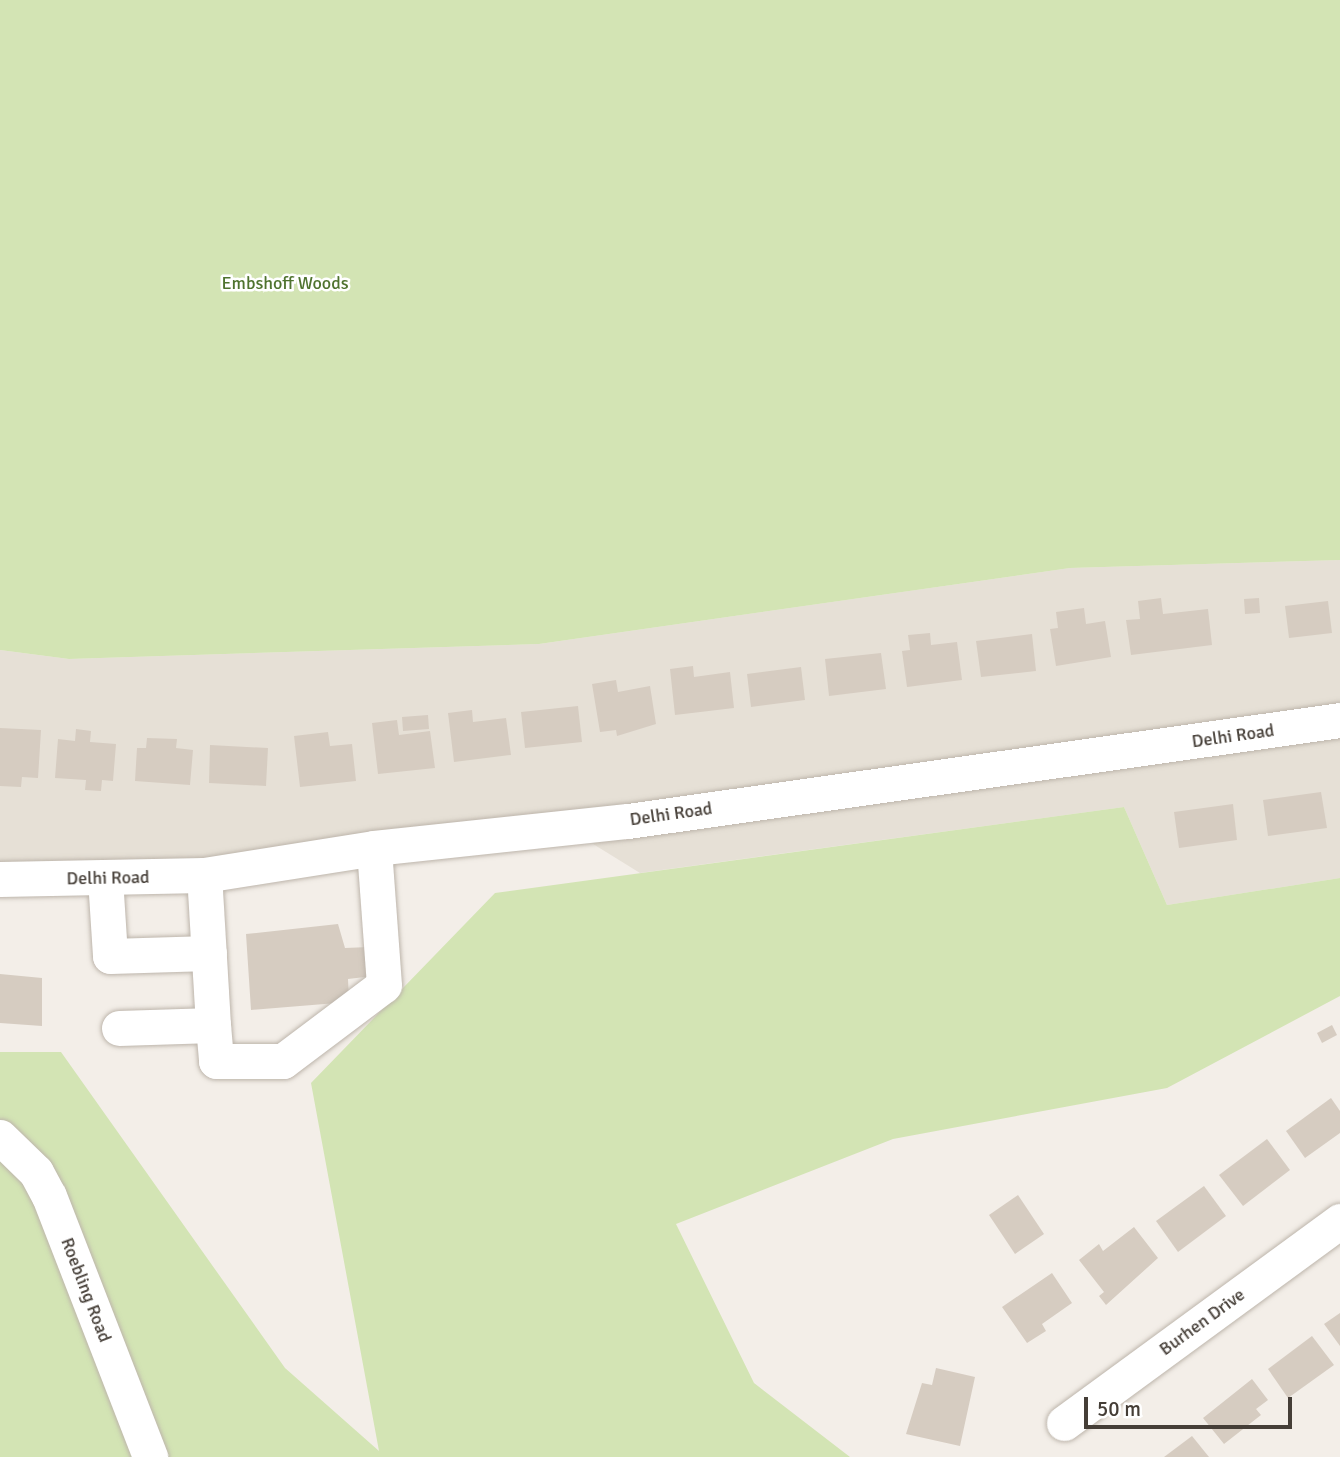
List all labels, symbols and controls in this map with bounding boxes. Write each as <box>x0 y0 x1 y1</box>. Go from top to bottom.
park label: Embshoff Woods <box>221 272 349 294</box>
street label: Delhi Road <box>1190 720 1276 752</box>
street label: Delhi Road <box>628 798 714 830</box>
street label: Delhi Road <box>66 866 150 890</box>
street label: Roebling Road <box>56 1235 116 1345</box>
street label: Burhen Drive <box>1155 1284 1249 1360</box>
scale bar <box>1088 1384 1296 1428</box>
text: 50 m <box>1097 1396 1141 1422</box>

